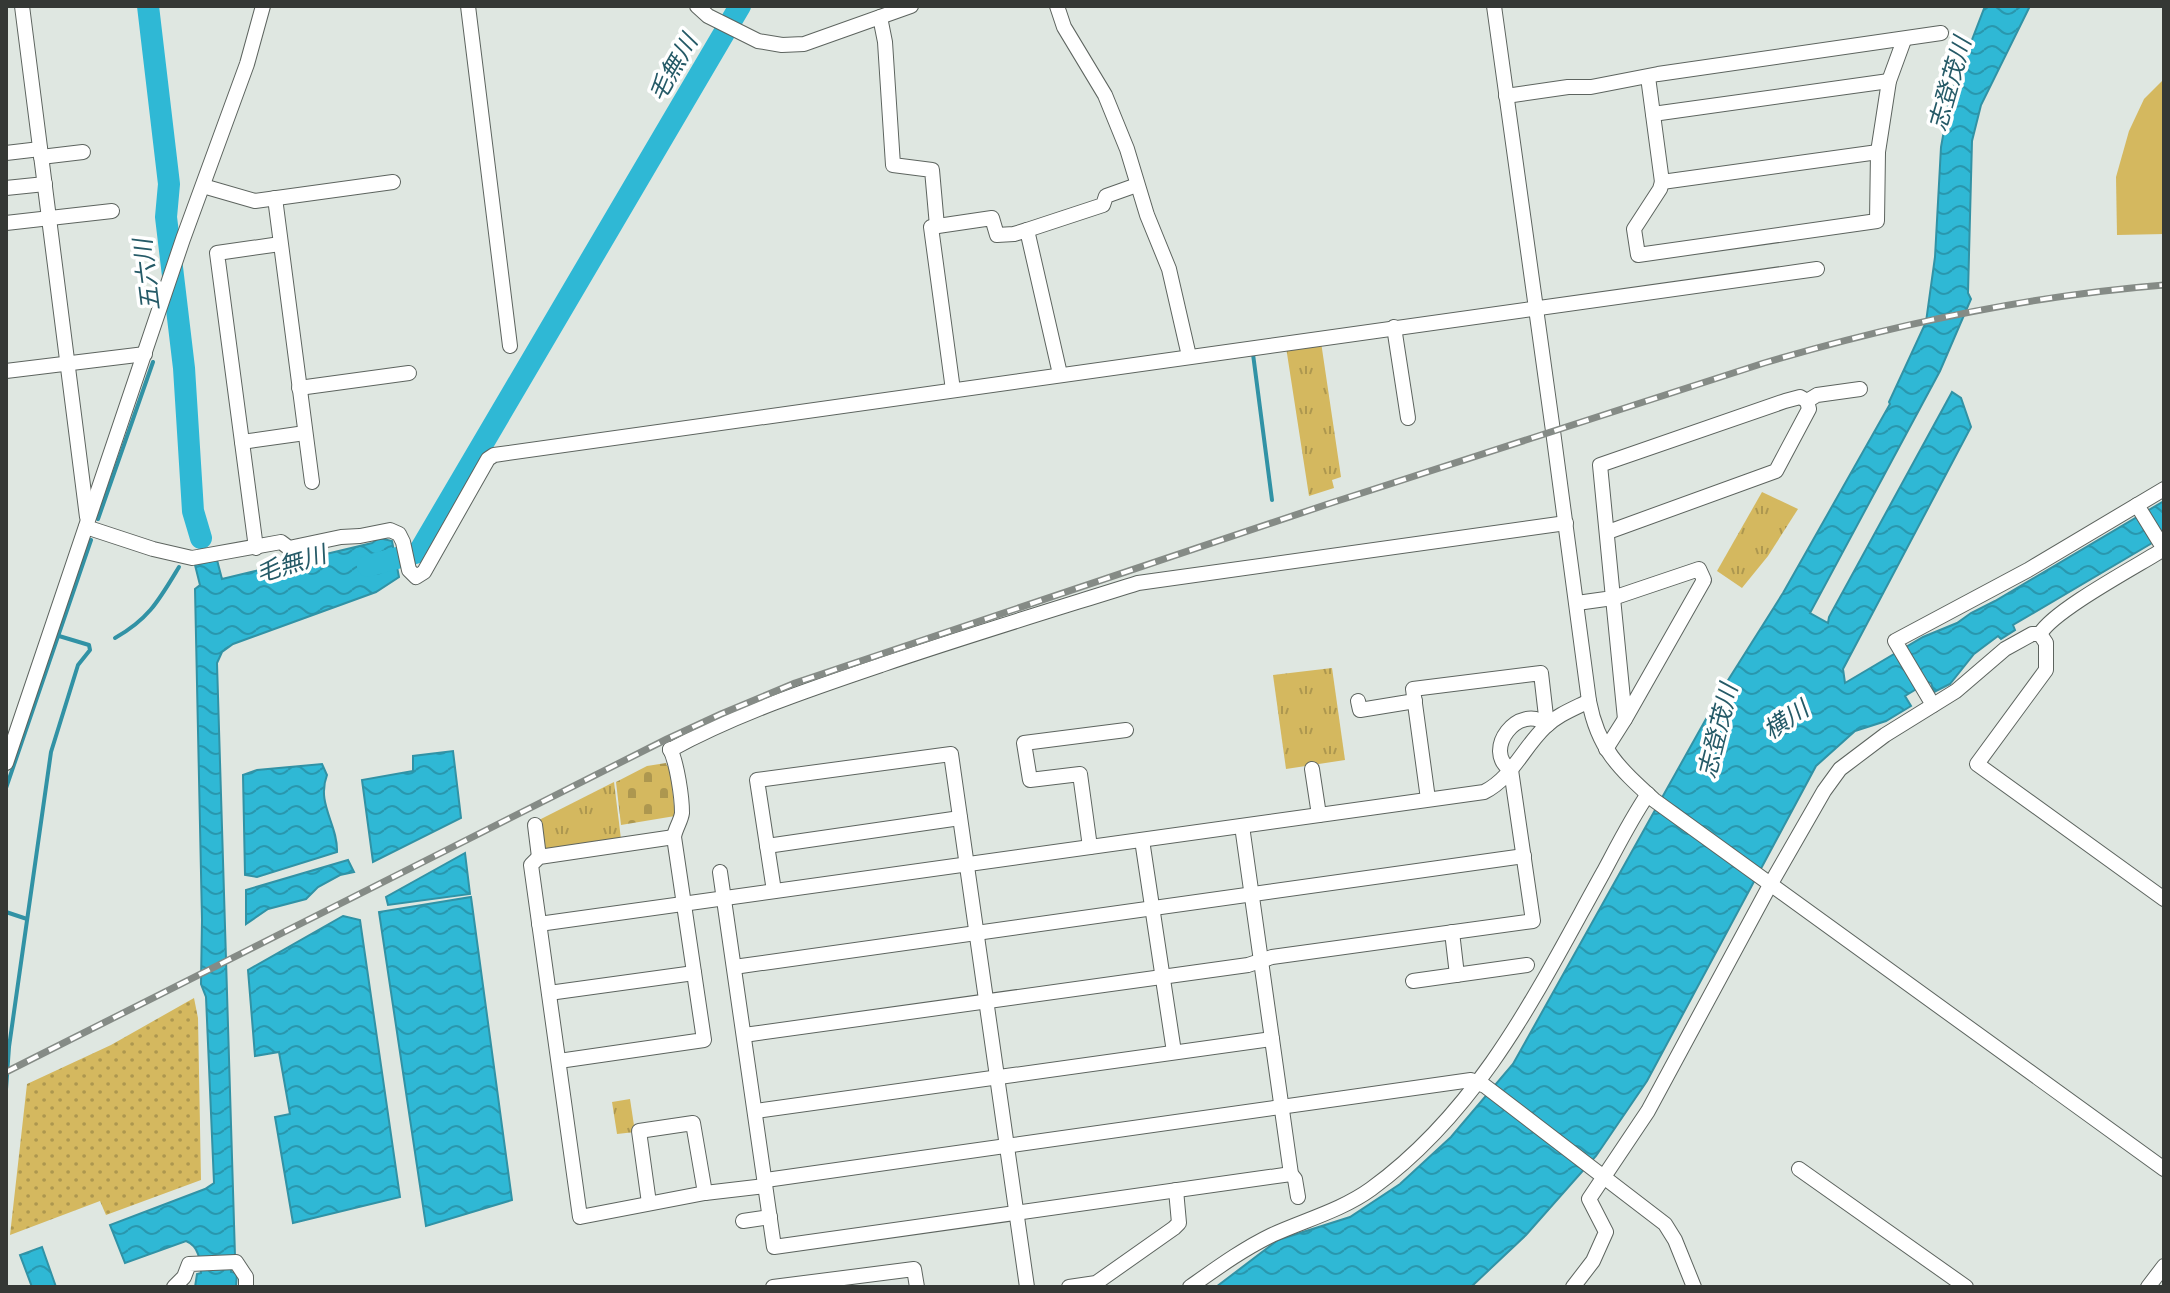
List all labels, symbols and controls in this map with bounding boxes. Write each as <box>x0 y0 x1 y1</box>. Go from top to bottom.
water label: 毛無川 <box>639 25 705 107</box>
water label: 志登茂川 <box>1919 30 1978 134</box>
water label: 五六川 <box>124 234 166 313</box>
water label: 毛無川 <box>251 535 333 589</box>
water label: 志登茂川 <box>1689 677 1745 781</box>
water label: 横川 <box>1756 690 1817 746</box>

